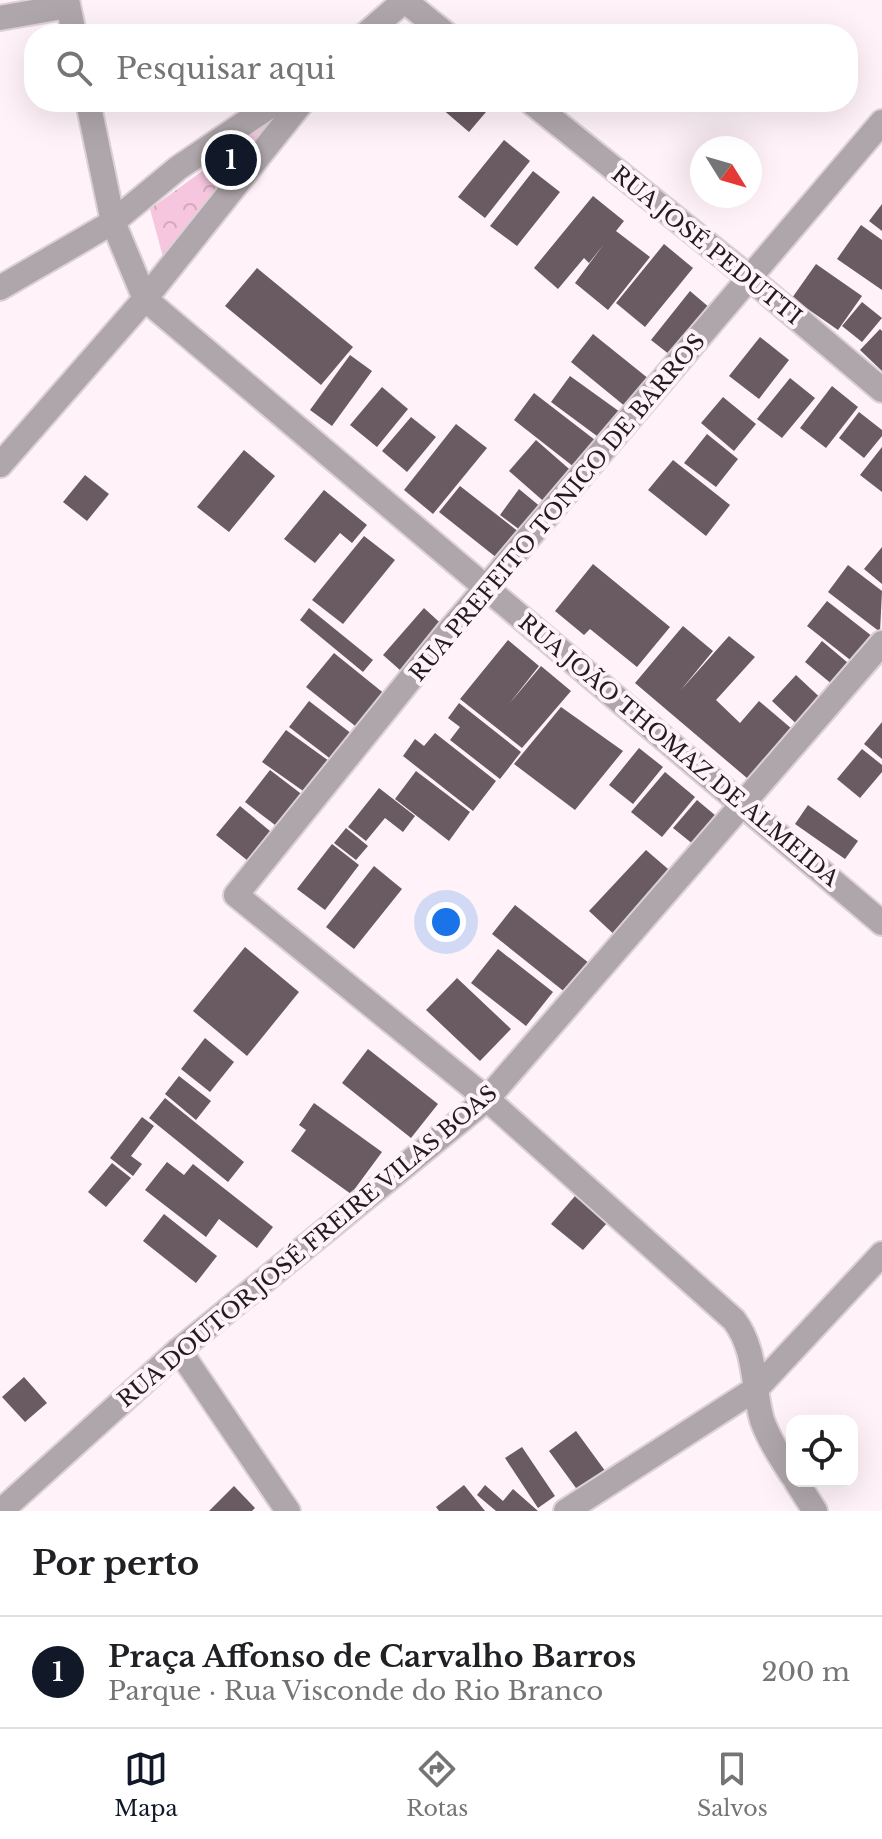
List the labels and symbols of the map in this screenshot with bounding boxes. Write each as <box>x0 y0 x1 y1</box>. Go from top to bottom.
pin: 1 <box>205 130 257 190</box>
north arrow <box>690 136 762 208</box>
street label: RUA JOSÉ PEDUTTI <box>606 160 808 330</box>
street label: RUA PREFEITO TONICO DE BARROS <box>404 328 711 687</box>
street label: RUA JOÃO THOMAZ DE ALMEIDA <box>513 608 846 893</box>
your location <box>426 902 466 942</box>
street label: RUA DOUTOR JOSÉ FREIRE VILAS BOAS <box>112 1079 502 1413</box>

